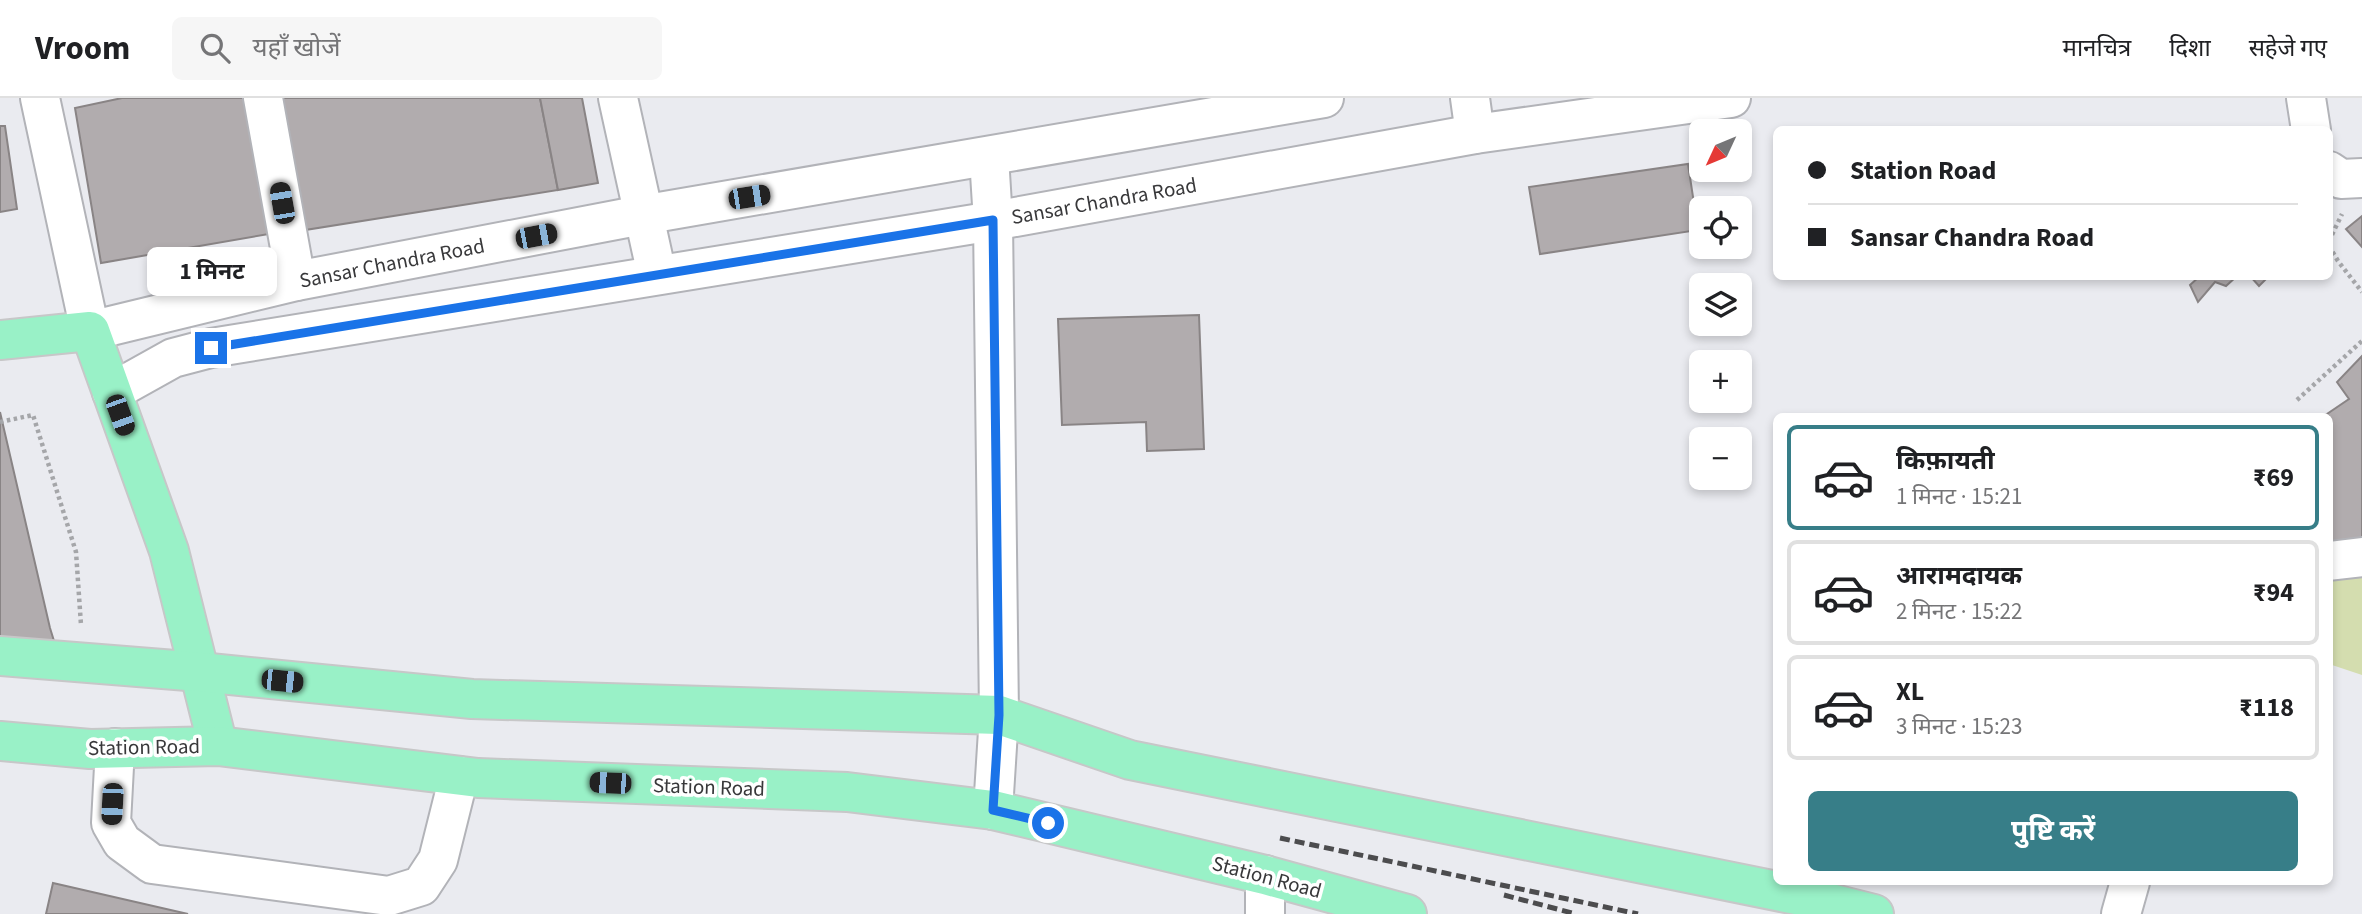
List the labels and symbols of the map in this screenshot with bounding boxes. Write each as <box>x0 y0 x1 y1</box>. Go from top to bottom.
north arrow <box>1689 119 1752 182</box>
street label: Sansar Chandra Road <box>1009 170 1199 232</box>
car <box>269 180 296 226</box>
car <box>727 183 772 211</box>
car <box>514 222 559 250</box>
street label: Sansar Chandra Road <box>297 230 487 296</box>
callout: 1 मिनट <box>146 246 276 296</box>
route end <box>195 332 227 364</box>
car <box>103 392 138 438</box>
car <box>261 668 304 694</box>
street label: Station Road <box>88 731 200 763</box>
street label: Station Road <box>652 770 766 804</box>
car <box>589 772 632 794</box>
car <box>101 782 124 826</box>
route start <box>1032 807 1064 839</box>
street label: Station Road <box>1209 848 1325 906</box>

